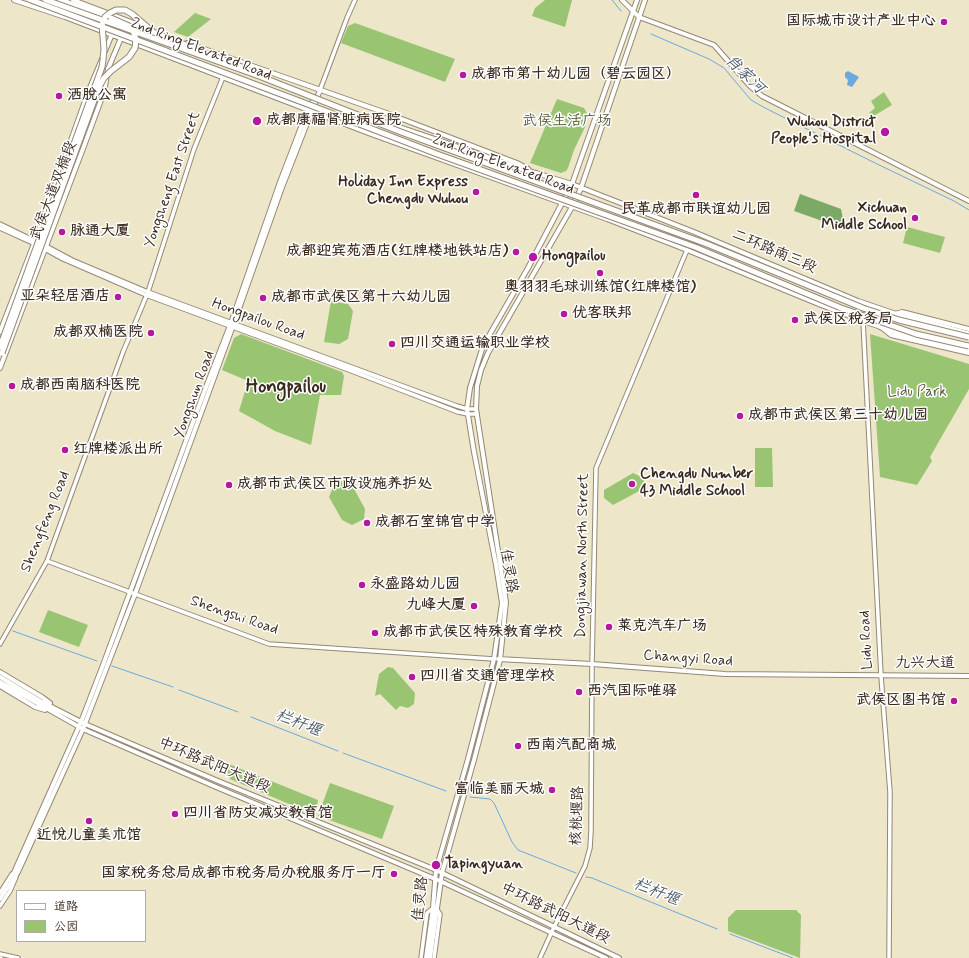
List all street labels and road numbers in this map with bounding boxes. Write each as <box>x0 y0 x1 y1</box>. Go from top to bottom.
street label: 2nd Ring Elevated Road <box>128 15 274 85</box>
street label: Yongsheng East Street <box>141 109 205 251</box>
street label: 2nd Ring Elevated Road <box>430 131 576 199</box>
street label: 武侯大道双楠段 <box>27 139 81 243</box>
street label: 二环路南三段 <box>729 226 819 278</box>
street label: Hongpailou Road <box>209 295 307 345</box>
street label: Yongshun Road <box>171 349 219 441</box>
street label: Shengfeng Road <box>18 469 74 575</box>
street label: Dongjiawan North Street <box>573 473 593 639</box>
street label: 佳灵路 <box>496 547 520 595</box>
street label: Shengshi Road <box>188 593 280 639</box>
street label: Lidu Road <box>856 610 878 670</box>
street label: Changyi Road <box>643 647 733 671</box>
street label: 九兴大道 <box>895 655 955 673</box>
street label: 中环路武阳大道段 <box>155 734 273 798</box>
street label: 核桃堰路 <box>568 786 588 846</box>
street label: 佳灵路 <box>410 876 432 922</box>
street label: 中环路武阳大道段 <box>497 880 613 948</box>

